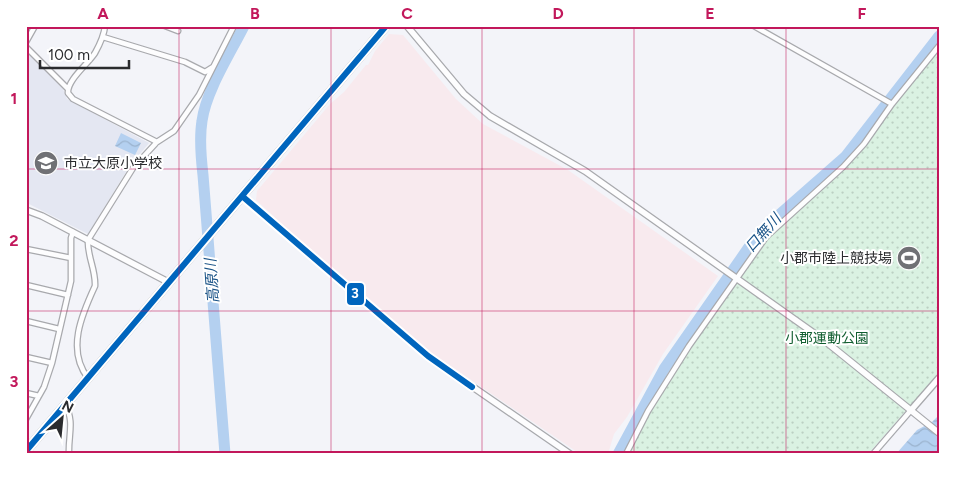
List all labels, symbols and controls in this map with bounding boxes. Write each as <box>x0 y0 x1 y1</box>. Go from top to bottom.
text: A <box>97 4 109 23</box>
text: B <box>250 4 260 23</box>
text: C <box>401 4 413 23</box>
text: D <box>552 4 564 23</box>
text: E <box>705 4 715 23</box>
text: F <box>858 4 867 23</box>
scale bar <box>40 38 129 70</box>
text: 100 m <box>48 46 90 64</box>
text: 1 <box>11 89 17 108</box>
school or university icon: 市立大原小学校 <box>33 150 59 176</box>
place label: 市立大原小学校 <box>64 155 162 172</box>
water label: 口無川 <box>741 209 786 256</box>
text: 2 <box>9 231 19 250</box>
sports icon: 小郡市陸上競技場 <box>896 245 922 271</box>
place label: 小郡市陸上競技場 <box>780 250 892 267</box>
water label: 高原川 <box>201 256 223 304</box>
line badge: 3 <box>346 282 365 306</box>
text: 3 <box>351 285 359 302</box>
park label: 小郡運動公園 <box>785 330 869 347</box>
text: 3 <box>10 372 19 391</box>
north arrow <box>38 392 88 442</box>
text: N <box>59 397 76 417</box>

